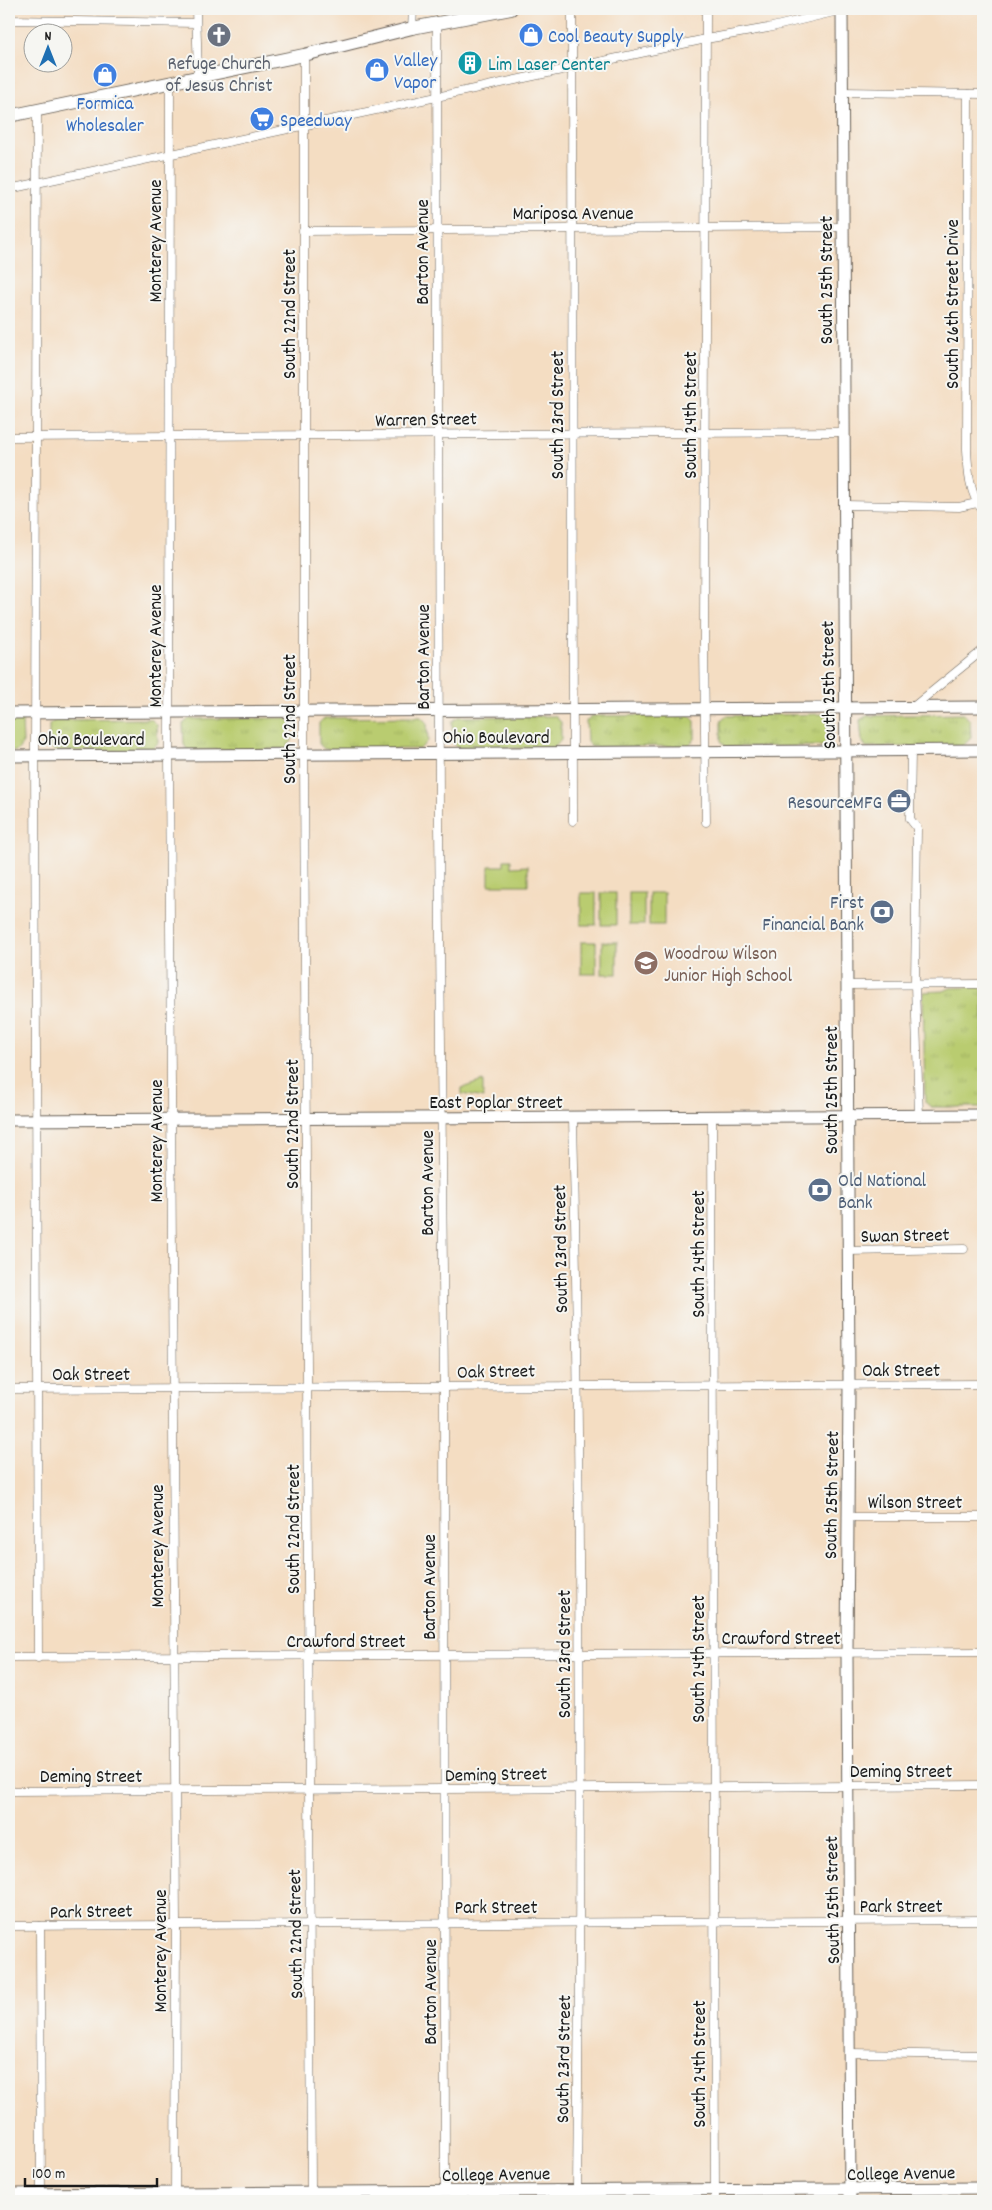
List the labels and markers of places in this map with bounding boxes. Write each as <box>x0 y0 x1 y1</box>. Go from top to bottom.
church icon: Refuge Church of Jesus Christ <box>206 22 232 48</box>
shop icon: Cool Beauty Supply <box>518 22 544 48</box>
place label: Cool Beauty Supply <box>548 25 683 52</box>
place label: Valley Vapor <box>394 49 437 98</box>
building icon: Lim Laser Center <box>457 50 483 76</box>
place label: Refuge Church of Jesus Christ <box>166 52 272 101</box>
place label: Lim Laser Center <box>488 53 610 80</box>
shop icon: Valley Vapor <box>364 57 390 83</box>
shop icon: Formica Wholesaler <box>92 62 118 88</box>
place label: Formica Wholesaler <box>66 92 144 141</box>
supermarket icon: Speedway <box>249 106 275 132</box>
place label: Speedway <box>280 109 352 136</box>
office icon: ResourceMFG <box>886 788 912 814</box>
place label: ResourceMFG <box>787 791 882 818</box>
place label: First Financial Bank <box>762 891 864 940</box>
bank icon: First Financial Bank <box>869 899 895 925</box>
place label: Woodrow Wilson Junior High School <box>664 942 792 991</box>
school or university icon: Woodrow Wilson Junior High School <box>633 950 659 976</box>
place label: Old National Bank <box>838 1169 927 1218</box>
bank icon: Old National Bank <box>807 1177 833 1203</box>

